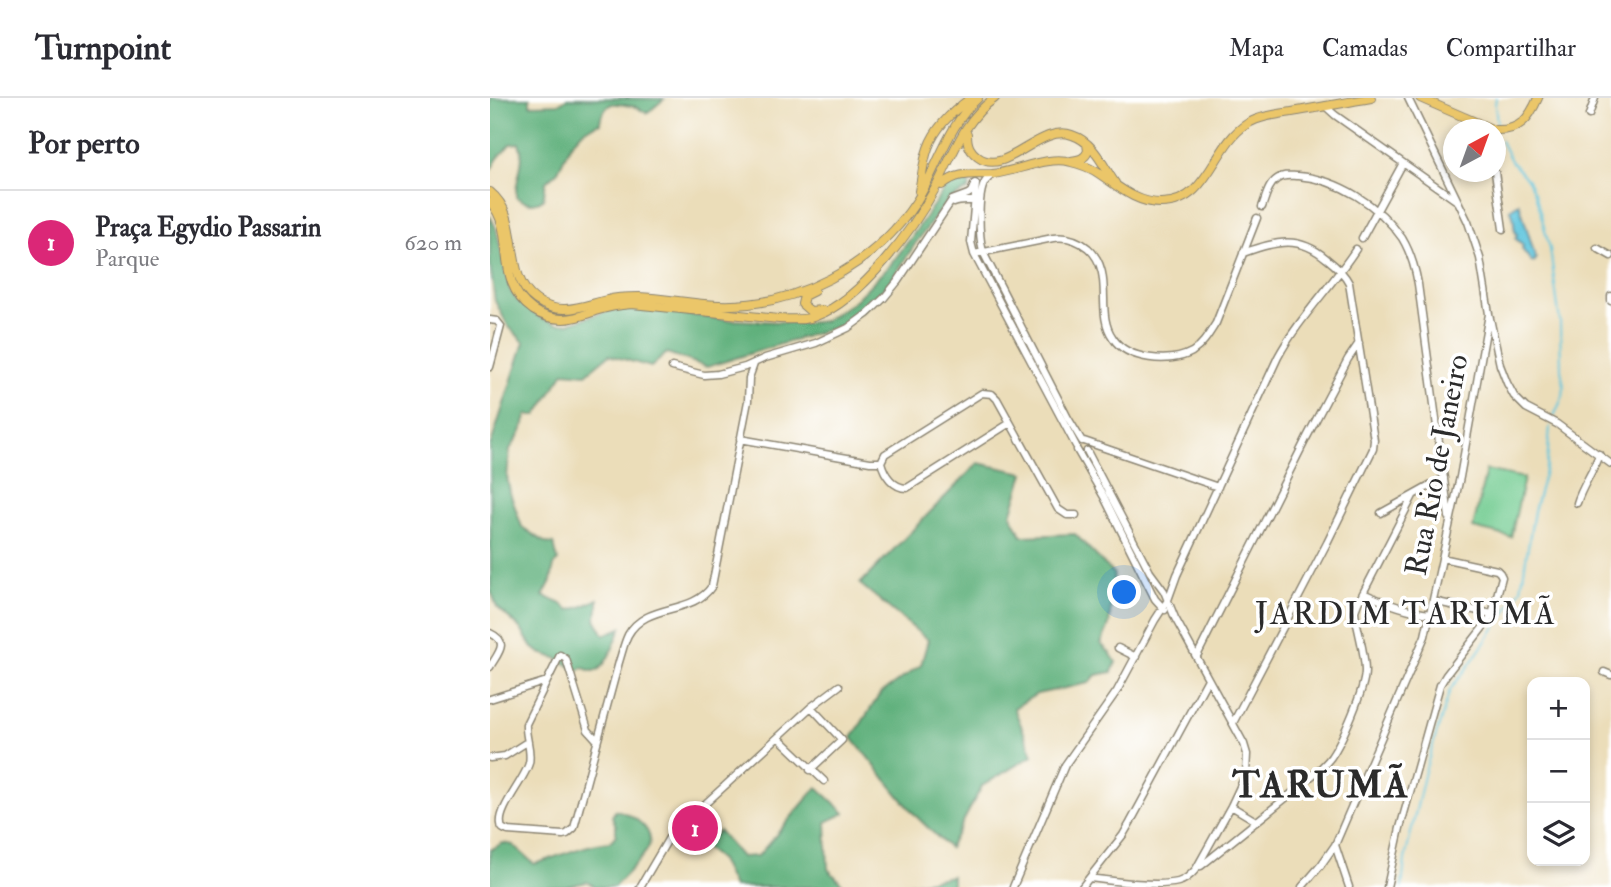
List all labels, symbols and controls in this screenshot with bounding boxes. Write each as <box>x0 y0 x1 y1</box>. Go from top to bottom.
text: Turnpoint <box>35 28 171 69</box>
text: Mapa <box>1229 33 1284 64</box>
text: Camadas <box>1322 33 1408 64</box>
text: Compartilhar <box>1446 33 1576 64</box>
north arrow <box>1443 119 1506 182</box>
text: Por perto <box>28 125 140 162</box>
text: Praça Egydio Passarin <box>95 212 321 244</box>
text: 1 <box>47 228 55 257</box>
text: 620 m <box>404 228 462 257</box>
text: Parque <box>95 244 159 273</box>
street label: Rua Rio de Janeiro <box>1397 351 1477 579</box>
your location <box>1107 575 1141 609</box>
district label: JARDIM TARUMÃ <box>1254 594 1557 634</box>
map controls <box>1527 677 1590 866</box>
button: + <box>1527 677 1590 740</box>
button: − <box>1527 740 1590 803</box>
district label: TARUMÃ <box>1231 762 1410 809</box>
pin: 1 <box>672 802 718 854</box>
button: layers <box>1527 803 1590 866</box>

